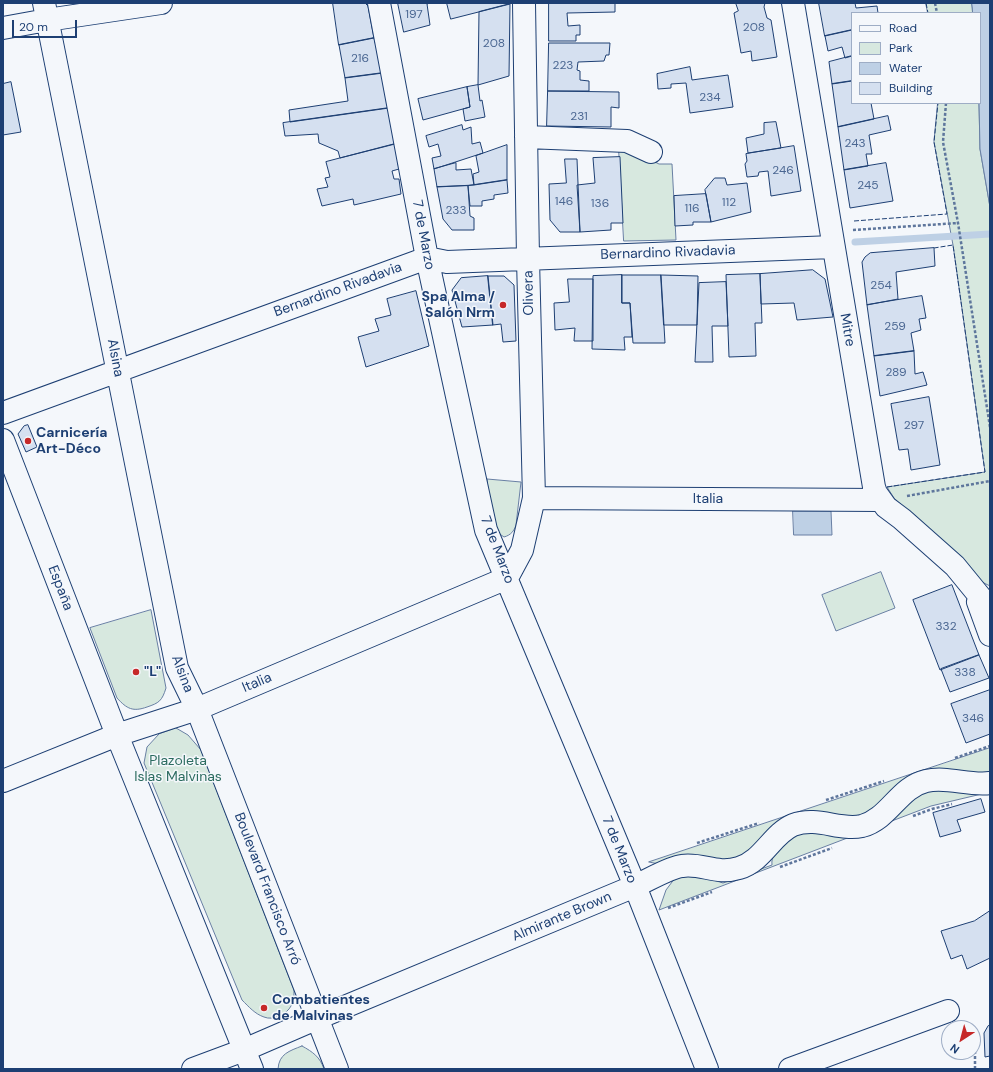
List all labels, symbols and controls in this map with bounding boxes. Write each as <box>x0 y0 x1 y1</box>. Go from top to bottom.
house number: 197 <box>405 8 423 22</box>
scale bar <box>14 12 79 38</box>
legend <box>851 12 981 104</box>
text: 20 m <box>19 19 48 35</box>
text: Road <box>889 20 917 36</box>
house number: 208 <box>743 21 765 35</box>
house number: 208 <box>483 37 505 51</box>
text: Park <box>889 40 913 56</box>
house number: 216 <box>351 52 369 66</box>
house number: 223 <box>553 59 573 73</box>
text: Water <box>889 60 922 76</box>
text: Building <box>889 80 933 96</box>
house number: 234 <box>699 91 721 105</box>
house number: 231 <box>570 110 588 124</box>
house number: 243 <box>844 137 866 151</box>
house number: 246 <box>772 164 794 178</box>
house number: 245 <box>857 179 879 193</box>
house number: 146 <box>555 195 573 209</box>
house number: 112 <box>722 196 736 210</box>
house number: 136 <box>591 197 609 211</box>
street label: 7 de Marzo <box>408 199 438 271</box>
house number: 116 <box>684 202 700 216</box>
house number: 233 <box>445 204 467 218</box>
street label: Bernardino Rivadavia <box>600 242 736 264</box>
street label: Bernardino Rivadavia <box>272 259 404 321</box>
street label: Olivera <box>520 270 538 316</box>
house number: 254 <box>870 279 892 293</box>
place label: Spa Alma / Salón Nrm <box>422 289 495 322</box>
marker: Spa Alma / Salón Nrm <box>498 300 508 310</box>
street label: Mitre <box>836 312 858 348</box>
house number: 259 <box>884 320 906 334</box>
street label: Alsina <box>103 338 127 378</box>
house number: 289 <box>885 366 907 380</box>
house number: 297 <box>904 419 924 433</box>
place label: Carnicería Art-Déco <box>36 425 107 458</box>
marker: Carnicería Art-Déco <box>23 436 33 446</box>
street label: Italia <box>693 491 723 507</box>
street label: 7 de Marzo <box>476 514 518 586</box>
street label: España <box>44 563 76 613</box>
house number: 332 <box>935 620 957 634</box>
street label: Alsina <box>167 653 197 695</box>
place label: "L" <box>144 664 161 680</box>
house number: 338 <box>954 666 976 680</box>
marker: "L" <box>131 667 141 677</box>
street label: Italia <box>240 669 274 697</box>
house number: 346 <box>962 712 984 726</box>
park label: Plazoleta Islas Malvinas <box>134 753 222 786</box>
street label: Boulevard Francisco Arró <box>230 810 304 968</box>
street label: 7 de Marzo <box>598 814 640 886</box>
street label: Almirante Brown <box>510 889 614 945</box>
place label: Combatientes de Malvinas <box>272 992 370 1024</box>
marker: Combatientes de Malvinas <box>259 1003 269 1013</box>
north arrow <box>941 1020 981 1060</box>
text: N <box>947 1041 962 1057</box>

